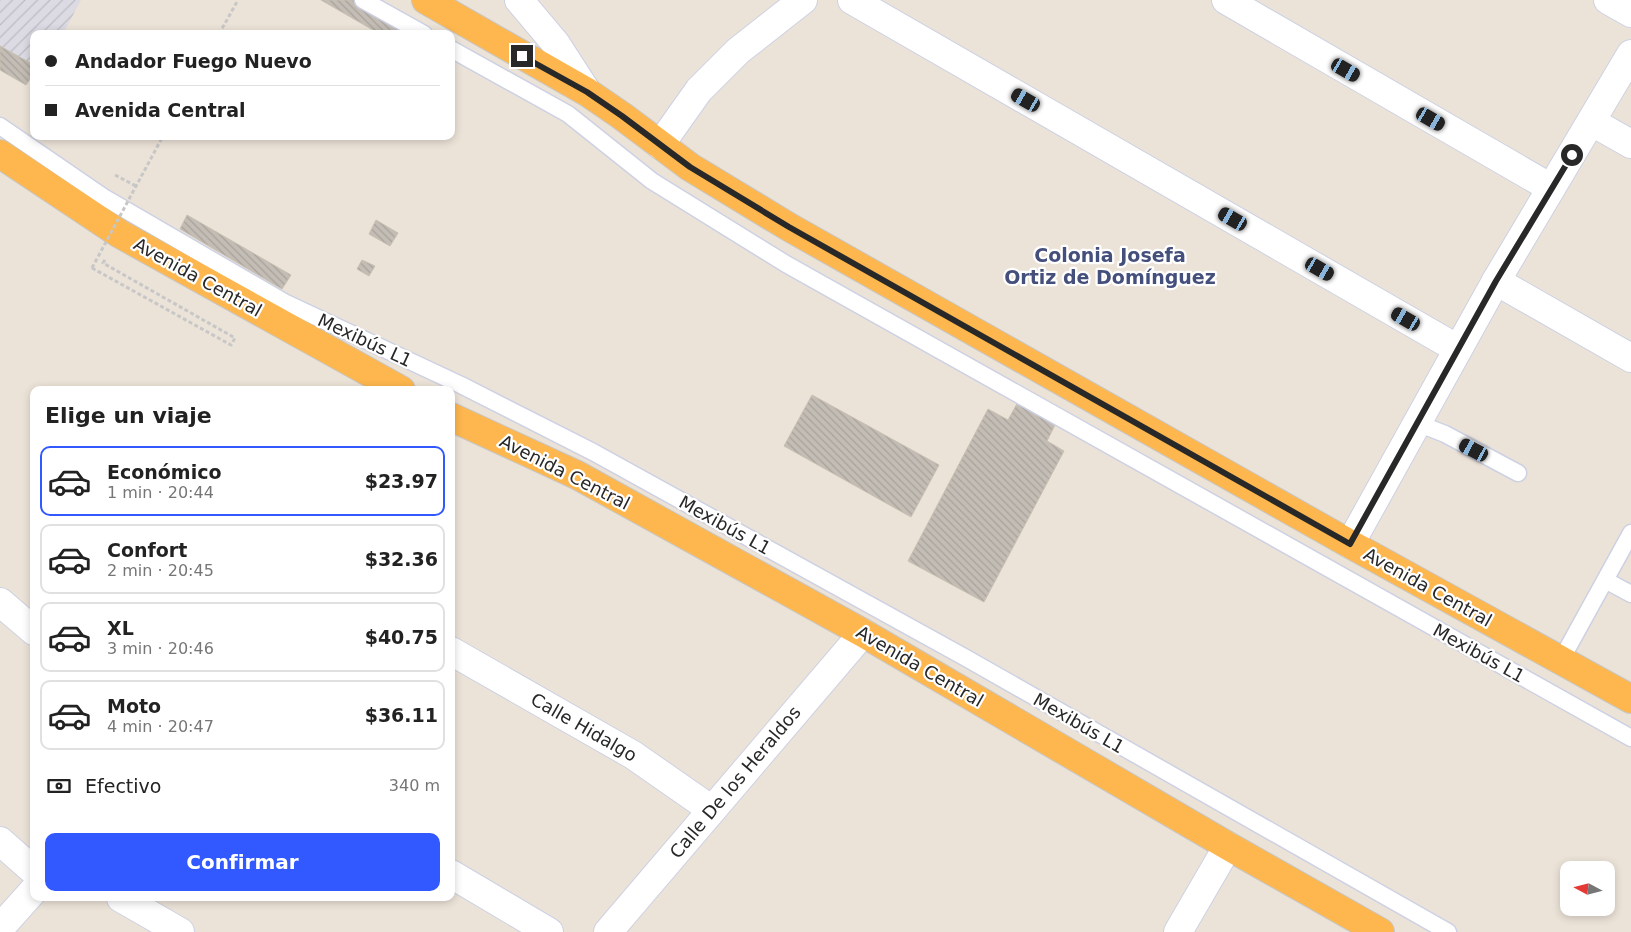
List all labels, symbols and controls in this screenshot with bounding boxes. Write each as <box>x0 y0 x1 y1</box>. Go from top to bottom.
route end <box>511 45 533 67</box>
text: Andador Fuego Nuevo <box>75 50 312 72</box>
car <box>1329 56 1362 84</box>
car <box>1009 86 1042 114</box>
text: Avenida Central <box>75 99 246 121</box>
car <box>1414 105 1447 133</box>
route start <box>1561 144 1583 166</box>
car <box>1216 205 1249 233</box>
street label: Avenida Central <box>130 233 266 321</box>
district label: Colonia Josefa Ortiz de Domínguez <box>1004 244 1216 288</box>
car <box>1303 255 1336 283</box>
car <box>1389 305 1422 333</box>
street label: Mexibús L1 <box>315 309 415 371</box>
text: Elige un viaje <box>45 403 212 428</box>
street label: Avenida Central <box>496 430 634 514</box>
car <box>1457 436 1490 464</box>
icon: car <box>47 459 92 504</box>
text: Económico <box>107 461 222 483</box>
text: $23.97 <box>365 470 438 492</box>
text: 1 min · 20:44 <box>107 483 214 502</box>
street label: Mexibús L1 <box>676 491 774 559</box>
icon: car <box>47 537 92 582</box>
text: Confort <box>107 539 187 561</box>
street label: Avenida Central <box>1360 543 1496 631</box>
text: $32.36 <box>365 548 438 570</box>
text: 2 min · 20:45 <box>107 561 214 580</box>
icon: car <box>47 615 92 660</box>
text: XL <box>107 617 134 639</box>
street label: Mexibús L1 <box>1430 619 1528 687</box>
street label: Avenida Central <box>853 621 987 711</box>
text: $40.75 <box>365 626 438 648</box>
text: 3 min · 20:46 <box>107 639 214 658</box>
street label: Calle Hidalgo <box>527 688 641 766</box>
street label: Mexibús L1 <box>1030 689 1128 757</box>
icon: car <box>47 693 92 738</box>
text: Moto <box>107 695 161 717</box>
street label: Calle De los Heraldos <box>665 702 805 862</box>
text: $36.11 <box>365 704 438 726</box>
text: 4 min · 20:47 <box>107 717 214 736</box>
icon: cash <box>45 772 73 800</box>
text: Efectivo <box>85 775 161 797</box>
text: 340 m <box>389 776 440 795</box>
button: Confirmar <box>45 833 440 891</box>
north arrow <box>1560 861 1615 916</box>
map controls <box>1560 861 1615 916</box>

